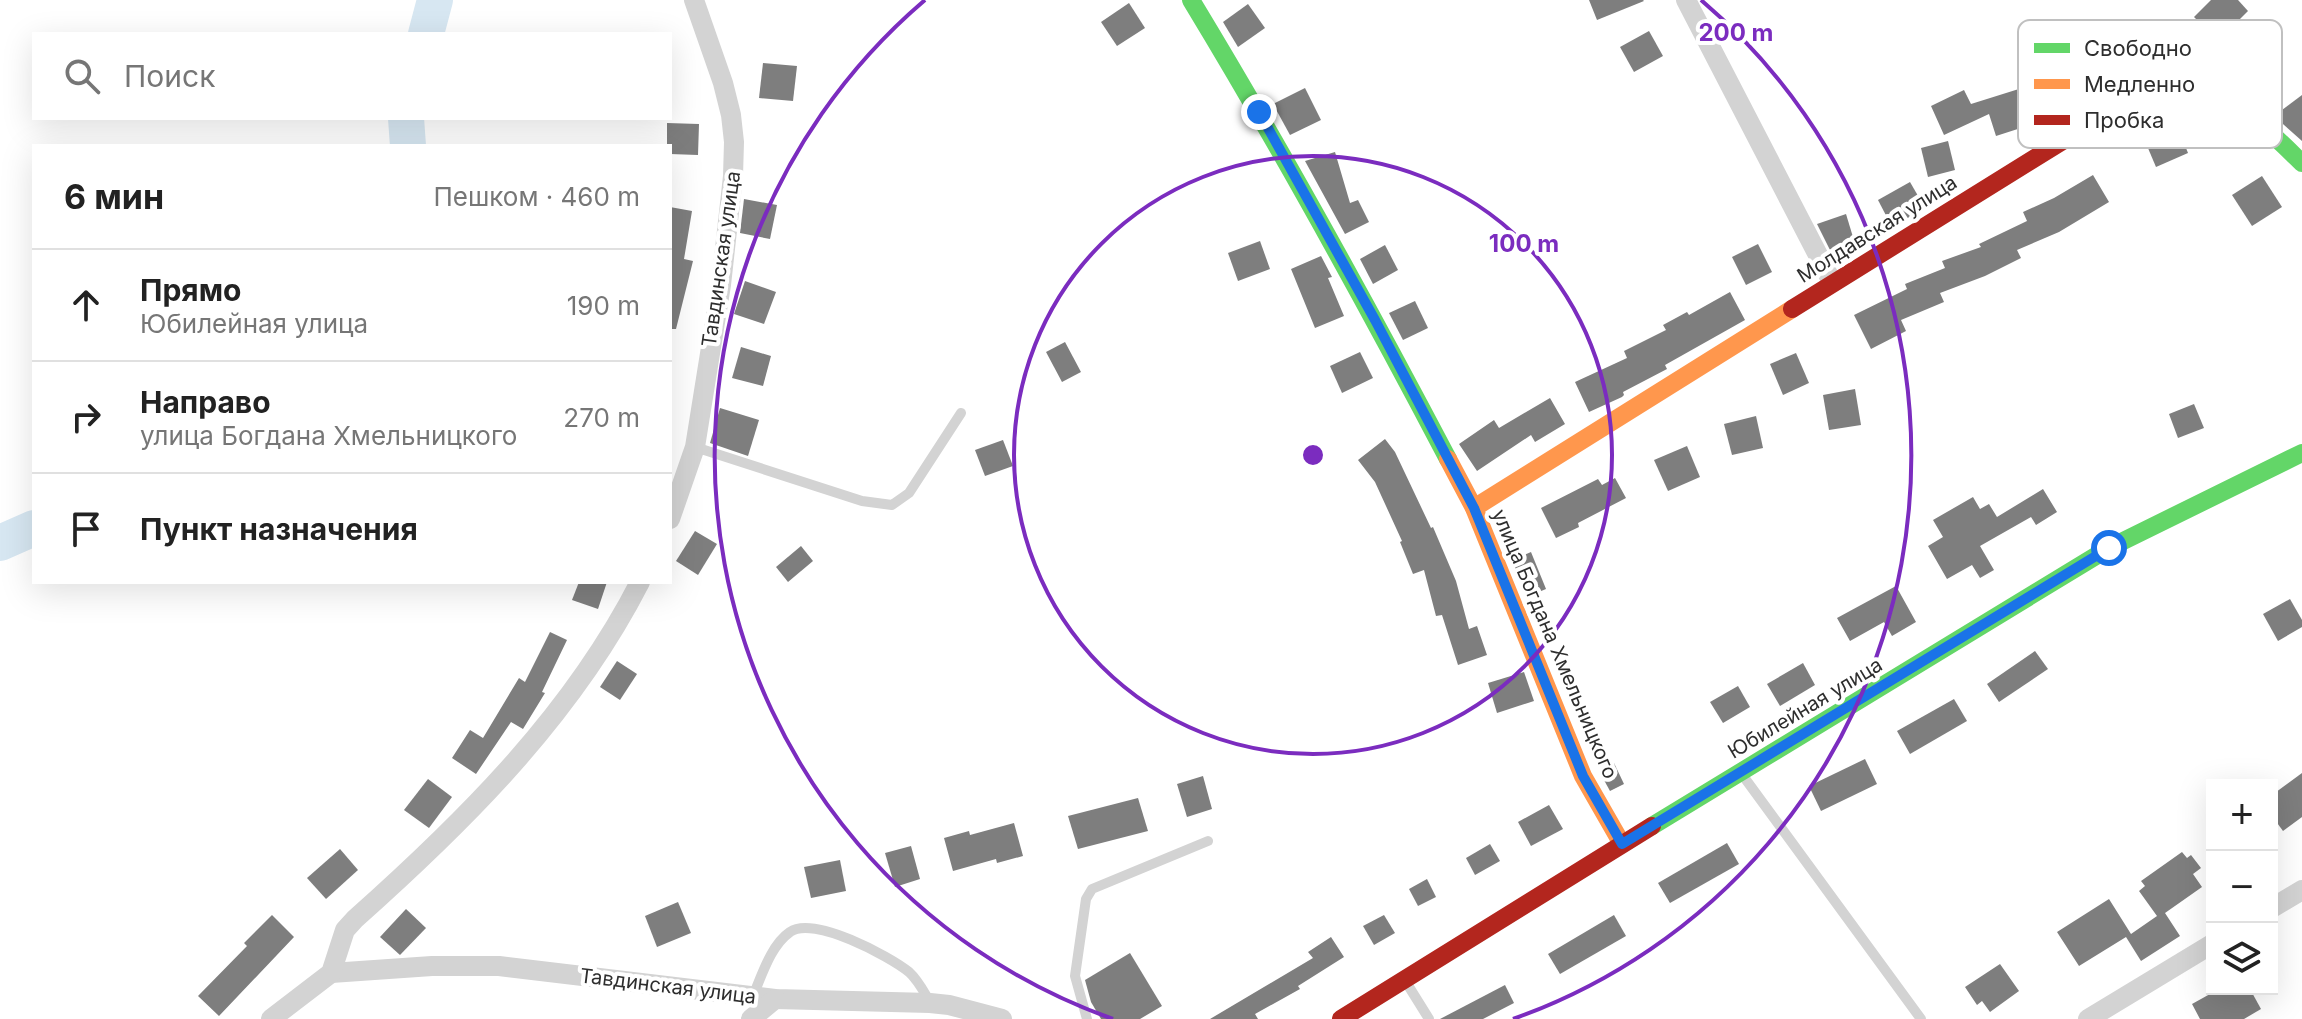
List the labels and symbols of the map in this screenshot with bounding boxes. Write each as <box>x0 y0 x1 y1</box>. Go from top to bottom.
text: 200 m <box>1698 18 1774 47</box>
legend <box>2018 20 2282 148</box>
text: Свободно <box>2084 35 2192 61</box>
text: Медленно <box>2084 71 2195 97</box>
route end <box>1241 94 1277 130</box>
text: Пробка <box>2084 107 2164 133</box>
street label: Тавдинская улица <box>697 170 745 348</box>
street label: Молдавская улица <box>1793 170 1961 288</box>
text: 100 m <box>1489 229 1559 258</box>
centre of rings <box>1299 441 1327 469</box>
street label: улица Богдана Хмельницкого <box>1487 506 1623 782</box>
route start <box>2091 530 2127 566</box>
street label: Юбилейная улица <box>1724 653 1886 763</box>
street label: Тавдинская улица <box>579 963 757 1009</box>

